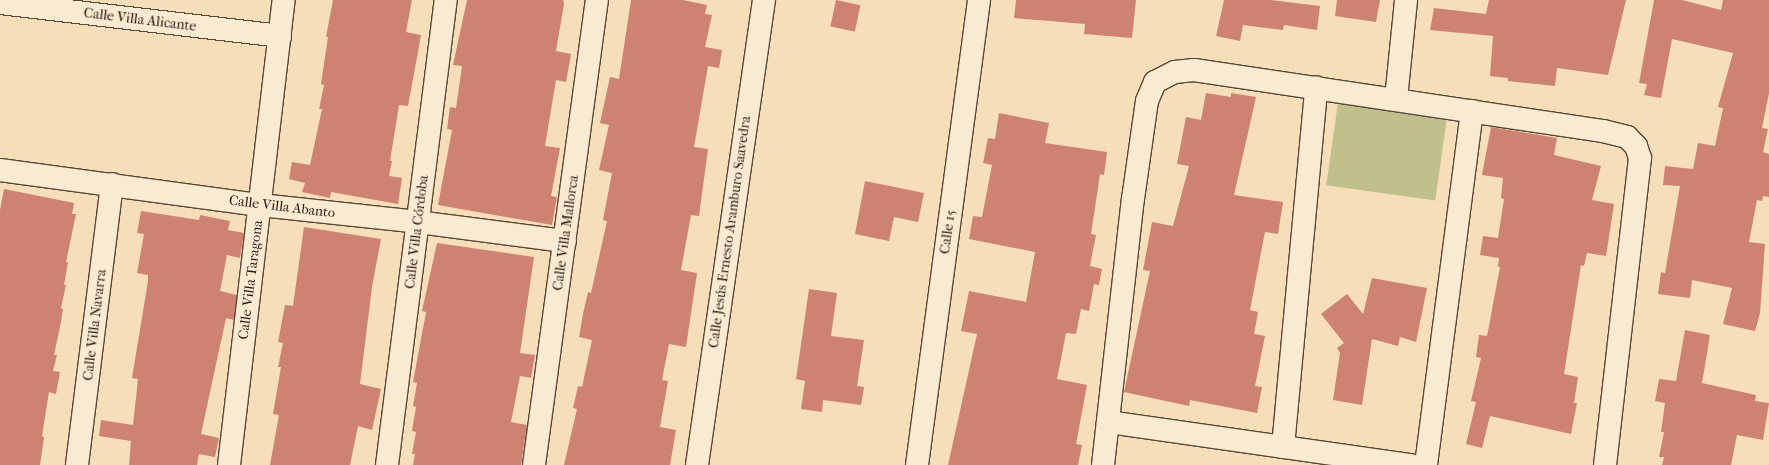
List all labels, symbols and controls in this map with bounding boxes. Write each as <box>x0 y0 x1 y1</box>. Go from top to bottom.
street label: Calle Villa Alicante <box>83 5 197 35</box>
street label: Calle Jesús Ernesto Aramburo Saavedra <box>705 115 755 349</box>
street label: Calle Villa Córdoba <box>402 174 432 290</box>
street label: Calle Villa Mallorca <box>550 174 582 292</box>
street label: Calle Villa Abanto <box>228 192 336 222</box>
street label: Calle 15 <box>937 209 959 255</box>
street label: Calle Villa Taragona <box>235 219 267 341</box>
street label: Calle Villa Navarra <box>80 268 110 382</box>

